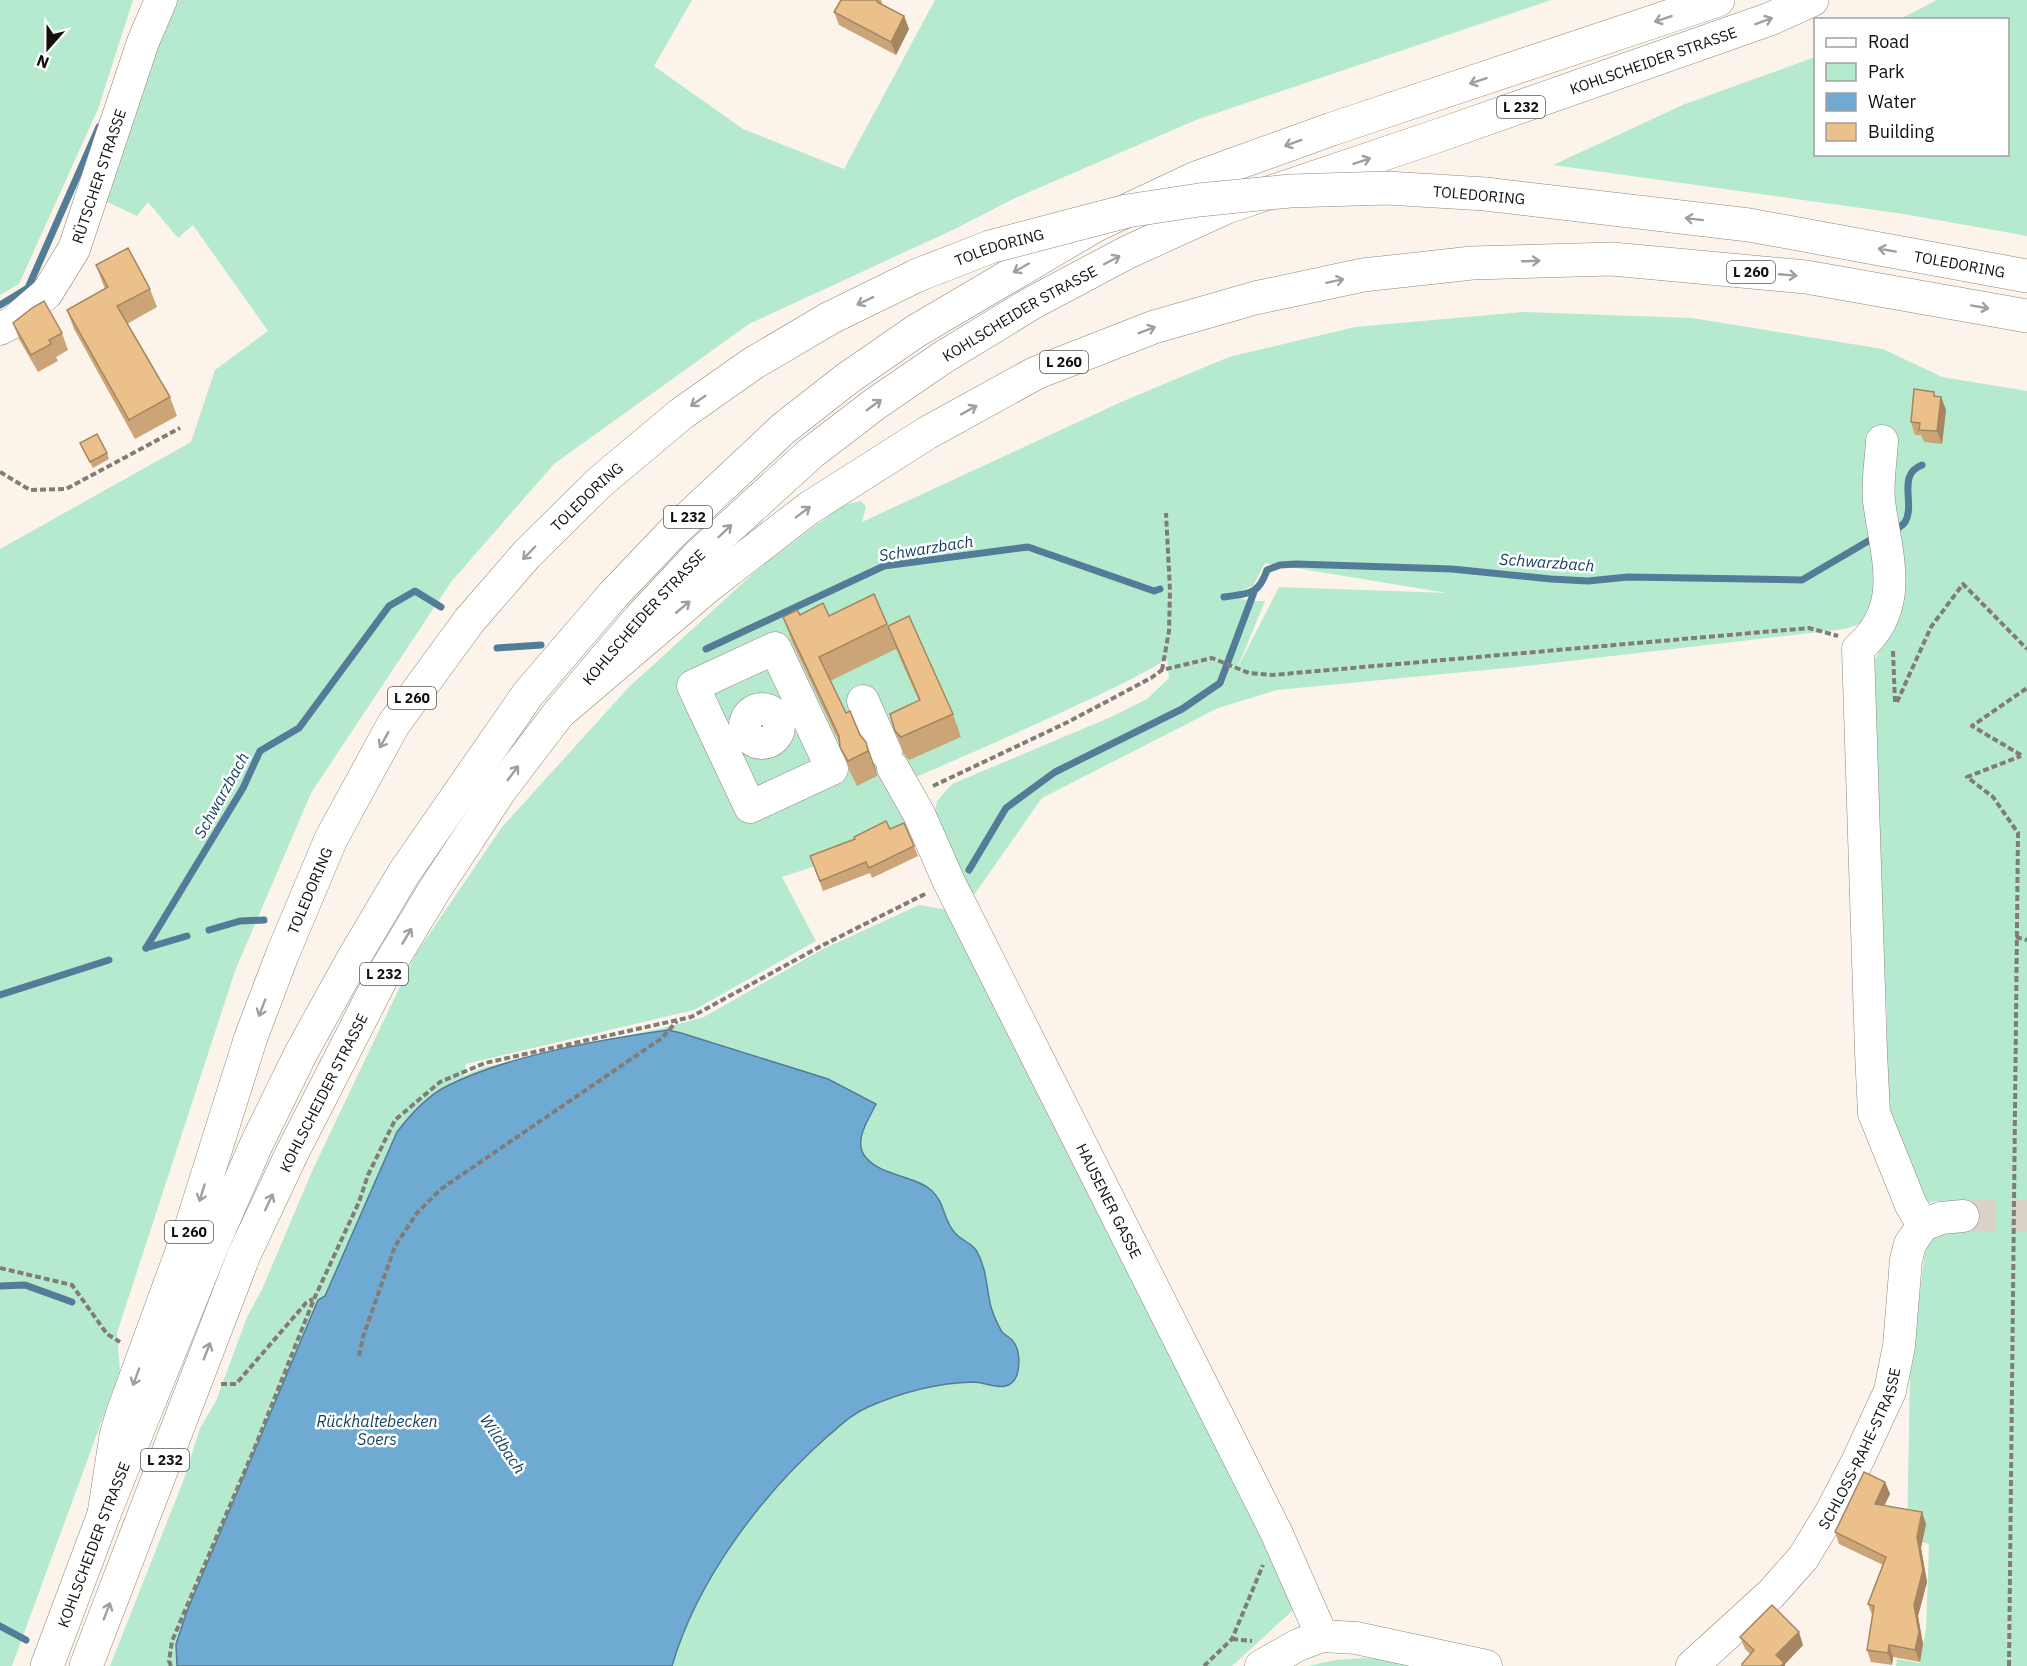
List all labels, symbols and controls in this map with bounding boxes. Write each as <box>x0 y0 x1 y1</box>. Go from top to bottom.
one-way arrow <box>1654 14 1673 25</box>
one-way arrow <box>1754 15 1773 26</box>
north arrow <box>18 18 78 78</box>
legend <box>1814 18 2009 156</box>
street label: KOHLSCHEIDER STRASSE <box>1567 22 1739 98</box>
text: Road <box>1868 30 1909 53</box>
text: N <box>34 51 52 73</box>
text: Park <box>1868 60 1905 83</box>
one-way arrow <box>1469 76 1488 87</box>
text: Water <box>1868 90 1917 113</box>
road number: L 232 <box>1497 96 1545 118</box>
street label: RÜTSCHER STRASSE <box>67 106 130 246</box>
text: Building <box>1868 120 1935 143</box>
one-way arrow <box>1284 139 1303 150</box>
one-way arrow <box>1352 155 1371 166</box>
street label: TOLEDORING <box>1432 182 1526 208</box>
one-way arrow <box>1685 213 1705 224</box>
street label: TOLEDORING <box>952 224 1046 269</box>
one-way arrow <box>1877 244 1897 255</box>
street label: TOLEDORING <box>1912 246 2007 281</box>
one-way arrow <box>1103 254 1121 265</box>
one-way arrow <box>1520 256 1540 267</box>
street label: KOHLSCHEIDER STRASSE <box>939 261 1100 365</box>
road number: L 260 <box>1727 261 1775 283</box>
one-way arrow <box>1013 263 1030 275</box>
one-way arrow <box>1777 270 1797 281</box>
one-way arrow <box>1325 275 1344 286</box>
one-way arrow <box>856 295 874 307</box>
one-way arrow <box>1970 302 1990 313</box>
one-way arrow <box>1137 324 1155 335</box>
road number: L 260 <box>1040 351 1088 373</box>
one-way arrow <box>691 395 707 407</box>
one-way arrow <box>866 398 882 411</box>
one-way arrow <box>960 404 977 416</box>
street label: TOLEDORING <box>546 458 627 535</box>
road number: L 232 <box>664 506 712 528</box>
one-way arrow <box>795 506 811 519</box>
one-way arrow <box>718 523 733 538</box>
water label: Schwarzbach <box>877 531 975 565</box>
one-way arrow <box>522 545 536 560</box>
street label: KOHLSCHEIDER STRASSE <box>578 545 709 688</box>
water label: Schwarzbach <box>1499 549 1595 575</box>
one-way arrow <box>675 600 690 614</box>
road number: L 260 <box>388 687 436 709</box>
one-way arrow <box>378 731 390 748</box>
water label: Schwarzbach <box>189 749 253 841</box>
one-way arrow <box>507 765 520 781</box>
street label: TOLEDORING <box>283 844 336 937</box>
one-way arrow <box>401 928 413 945</box>
road number: L 232 <box>360 963 408 985</box>
one-way arrow <box>256 998 267 1016</box>
street label: KOHLSCHEIDER STRASSE <box>275 1010 371 1175</box>
street label: HAUSENER GASSE <box>1073 1140 1146 1261</box>
one-way arrow <box>196 1183 207 1202</box>
one-way arrow <box>263 1194 275 1212</box>
road number: L 260 <box>165 1221 213 1243</box>
one-way arrow <box>202 1342 213 1361</box>
street label: SCHLOSS-RAHE-STRASSE <box>1813 1366 1904 1532</box>
one-way arrow <box>130 1367 141 1385</box>
water label: Rückhaltebecken Soers <box>317 1411 437 1449</box>
water label: Wildbach <box>476 1411 530 1477</box>
road number: L 232 <box>141 1449 189 1471</box>
street label: KOHLSCHEIDER STRASSE <box>53 1459 134 1630</box>
one-way arrow <box>102 1603 113 1621</box>

